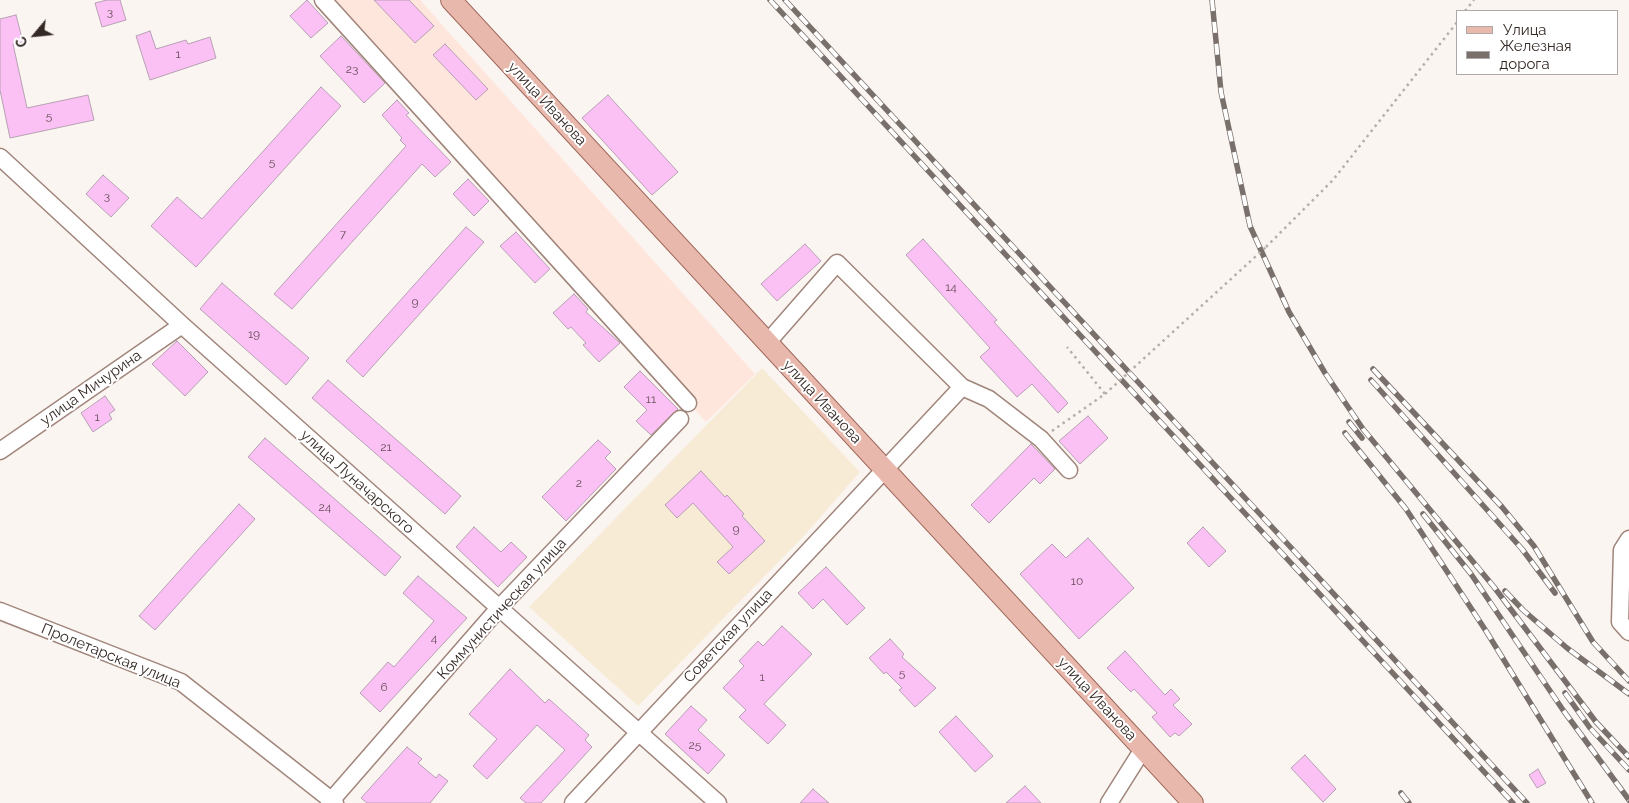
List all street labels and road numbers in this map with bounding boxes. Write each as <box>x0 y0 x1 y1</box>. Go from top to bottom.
street label: улица Иванова <box>504 58 590 150</box>
street label: улица Мичурина <box>37 346 145 430</box>
street label: улица Иванова <box>779 356 865 448</box>
street label: улица Луначарского <box>296 426 418 538</box>
street label: Коммунистическая улица <box>434 535 570 683</box>
street label: Советская улица <box>680 585 776 687</box>
street label: Пролетарская улица <box>39 620 183 692</box>
street label: улица Иванова <box>1054 653 1140 745</box>

